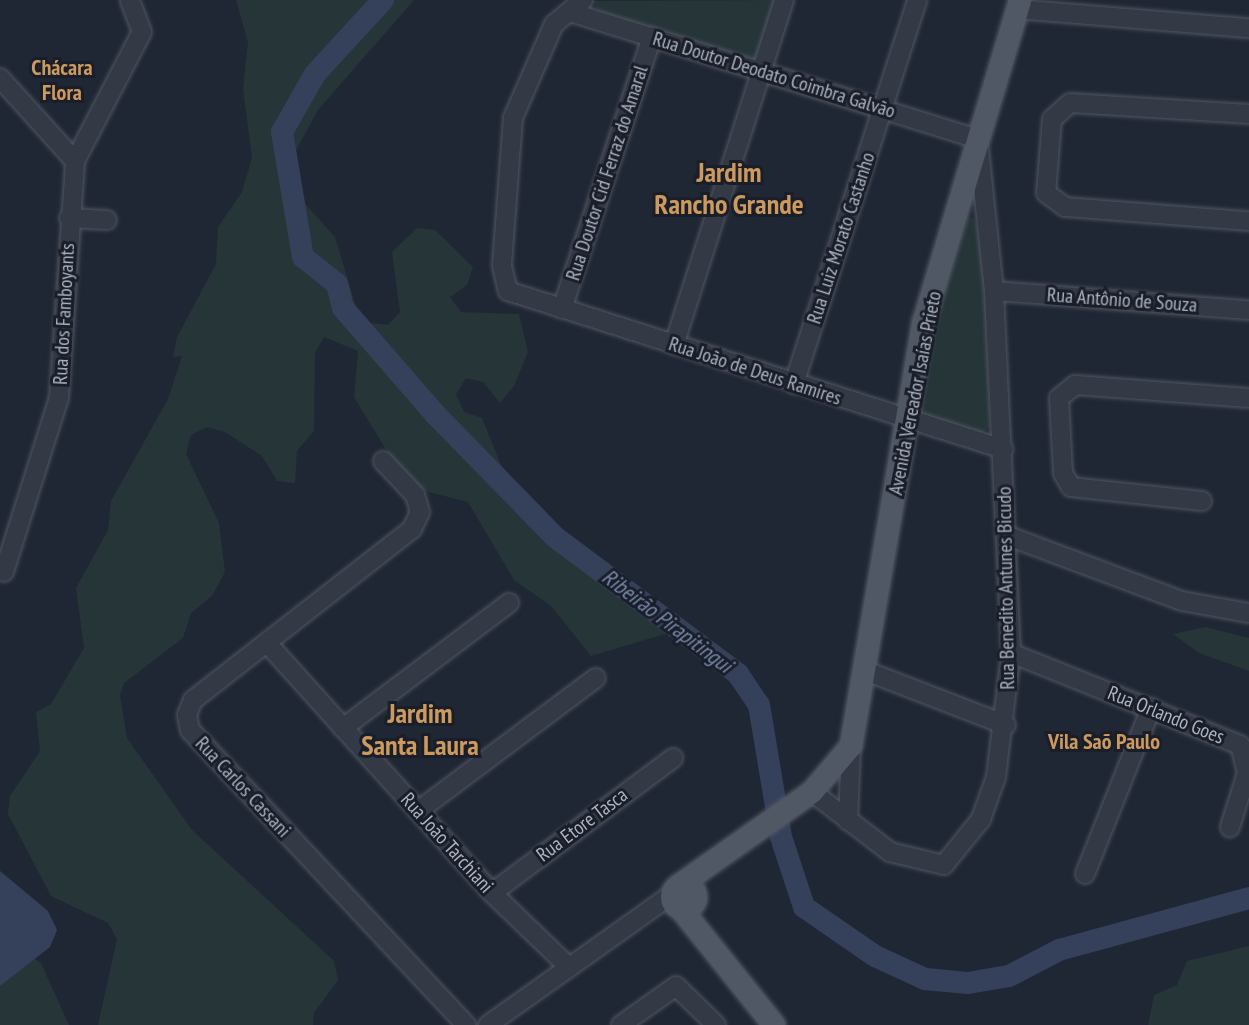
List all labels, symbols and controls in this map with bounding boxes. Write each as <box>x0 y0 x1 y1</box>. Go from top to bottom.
street label: Rua Doutor Deodato Coimbra Galvão <box>650 27 898 123</box>
district label: Chácara Flora <box>31 54 93 106</box>
street label: Rua Doutor Cid Ferraz do Amaral <box>561 62 653 284</box>
street label: Rua Luiz Morato Castanho <box>802 149 880 327</box>
district label: Jardim Rancho Grande <box>654 155 804 221</box>
street label: Rua dos Famboyants <box>48 243 80 385</box>
street label: Rua Antônio de Souza <box>1046 283 1198 317</box>
street label: Avenida Vereador Isaías Prieto <box>883 289 947 497</box>
street label: Rua João de Deus Ramires <box>666 332 844 410</box>
street label: Rua Benedito Antunes Bicudo <box>992 486 1020 690</box>
water label: Ribeirão Pirapitingui <box>597 564 737 678</box>
street label: Rua Orlando Goes <box>1104 681 1228 749</box>
district label: Jardim Santa Laura <box>361 696 479 762</box>
district label: Vila Saõ Paulo <box>1048 729 1160 755</box>
street label: Rua Carlos Cassani <box>190 732 296 842</box>
street label: Rua Etore Tasca <box>532 783 632 867</box>
street label: Rua João Tarchiani <box>396 788 498 898</box>

